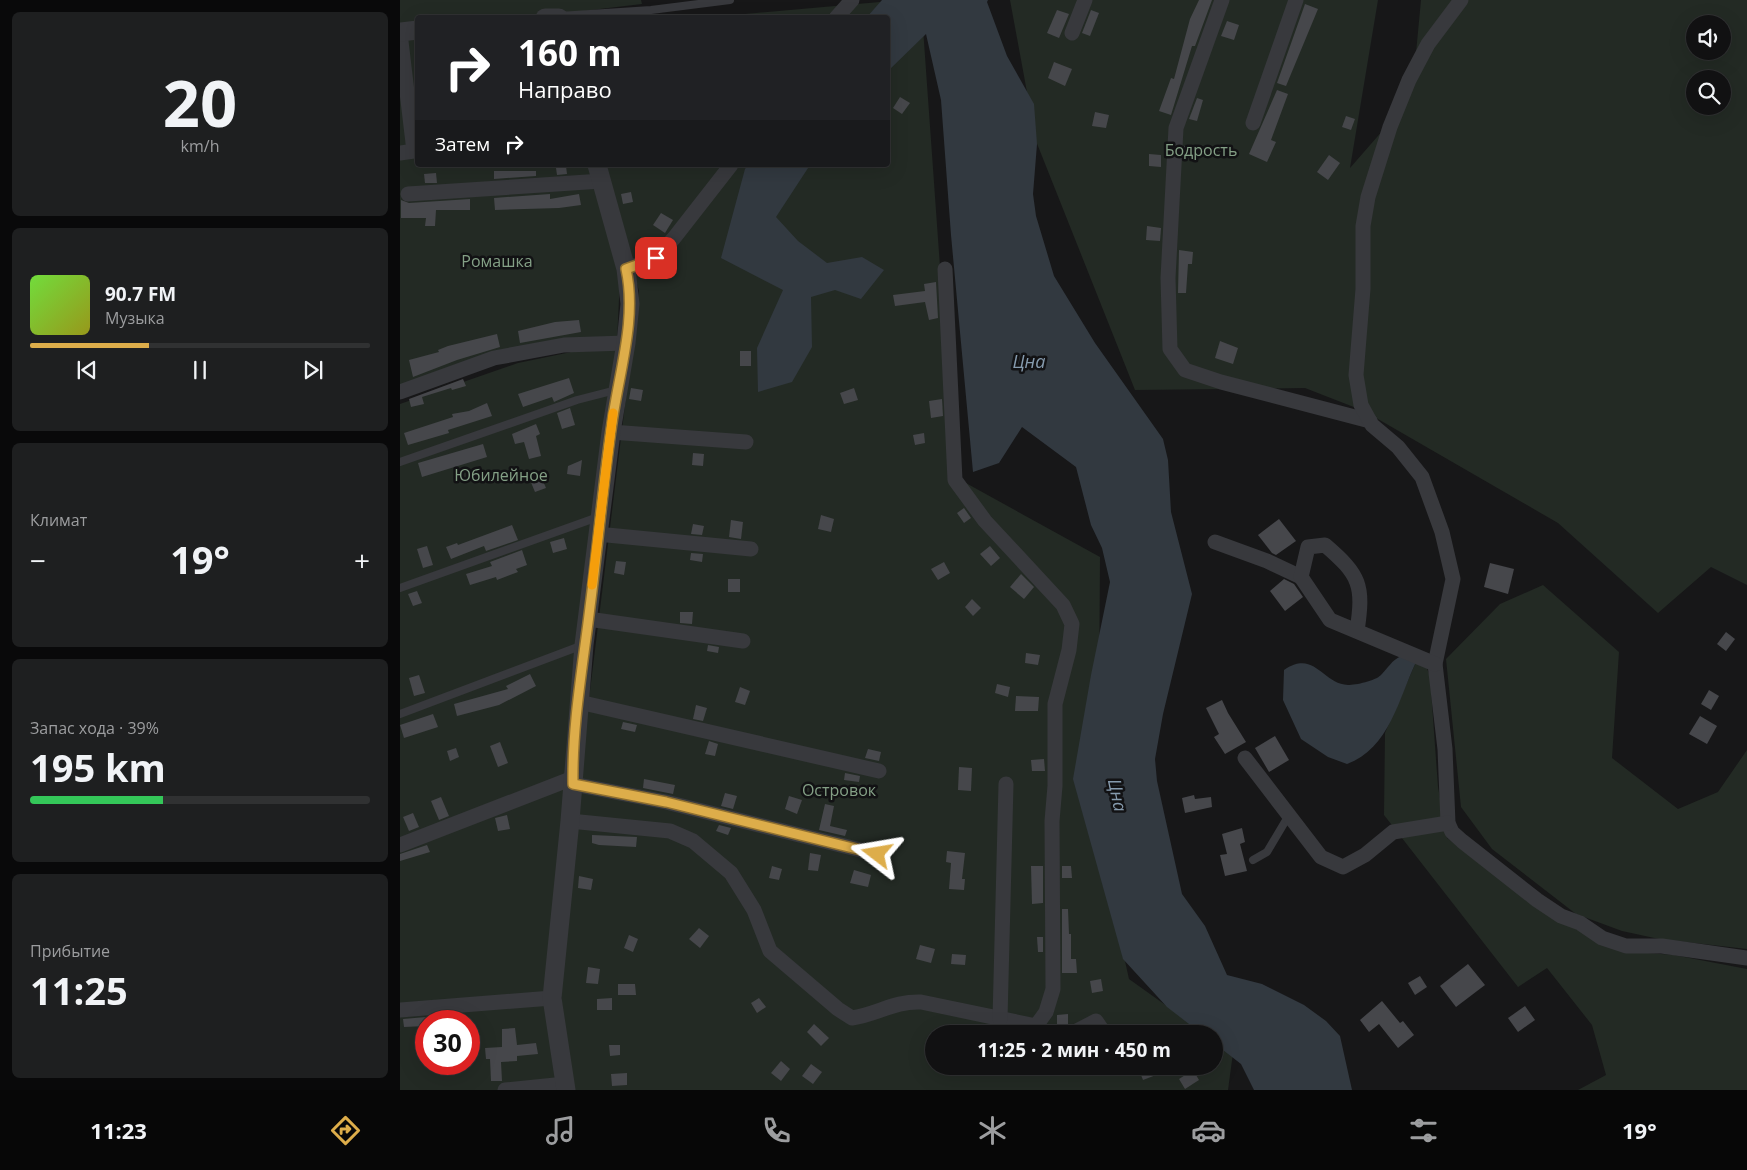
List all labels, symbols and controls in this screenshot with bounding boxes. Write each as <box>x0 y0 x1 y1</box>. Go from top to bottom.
map controls <box>1686 15 1731 115</box>
button: sound <box>1686 15 1731 60</box>
text: 160 m <box>518 29 622 76</box>
icon: right <box>435 35 500 100</box>
text: 20 <box>163 58 237 146</box>
button: search <box>1686 70 1731 115</box>
text: Направо <box>518 74 612 104</box>
icon: right <box>500 130 528 158</box>
text: Затем <box>435 131 490 157</box>
text: km/h <box>181 135 219 157</box>
park label: Бодрость <box>1165 139 1237 161</box>
pin <box>635 237 677 279</box>
icon: arrive <box>642 244 670 272</box>
park label: Ромашка <box>461 250 533 272</box>
text: 90.7 FM <box>105 281 176 307</box>
text: Музыка <box>105 307 165 329</box>
water label: Цна <box>1012 349 1046 373</box>
icon: previous <box>73 356 101 384</box>
icon: pause <box>186 356 214 384</box>
icon: next <box>299 356 327 384</box>
park label: Юбилейное <box>454 464 548 486</box>
text: Климат <box>30 509 87 531</box>
text: 19° <box>170 533 230 585</box>
text: − <box>30 541 46 579</box>
text: + <box>354 541 370 579</box>
text: Запас хода · 39% <box>30 717 159 739</box>
text: 195 km <box>30 741 166 793</box>
water label: Цна <box>1103 776 1133 814</box>
park label: Островок <box>802 779 877 801</box>
position arrow <box>850 827 902 879</box>
text: Прибытие <box>30 940 110 962</box>
text: 11:25 <box>30 964 128 1016</box>
speed limit sign: 30 <box>415 1010 480 1075</box>
text: 11:25 · 2 мин · 450 m <box>977 1037 1171 1063</box>
icon: directions <box>328 1113 363 1148</box>
icon: music <box>543 1113 578 1148</box>
icon: phone <box>759 1113 794 1148</box>
icon: climate <box>975 1113 1010 1148</box>
icon: car <box>1191 1113 1226 1148</box>
icon: filters <box>1406 1113 1441 1148</box>
text: 11:23 <box>90 1115 147 1145</box>
text: 19° <box>1622 1115 1657 1145</box>

